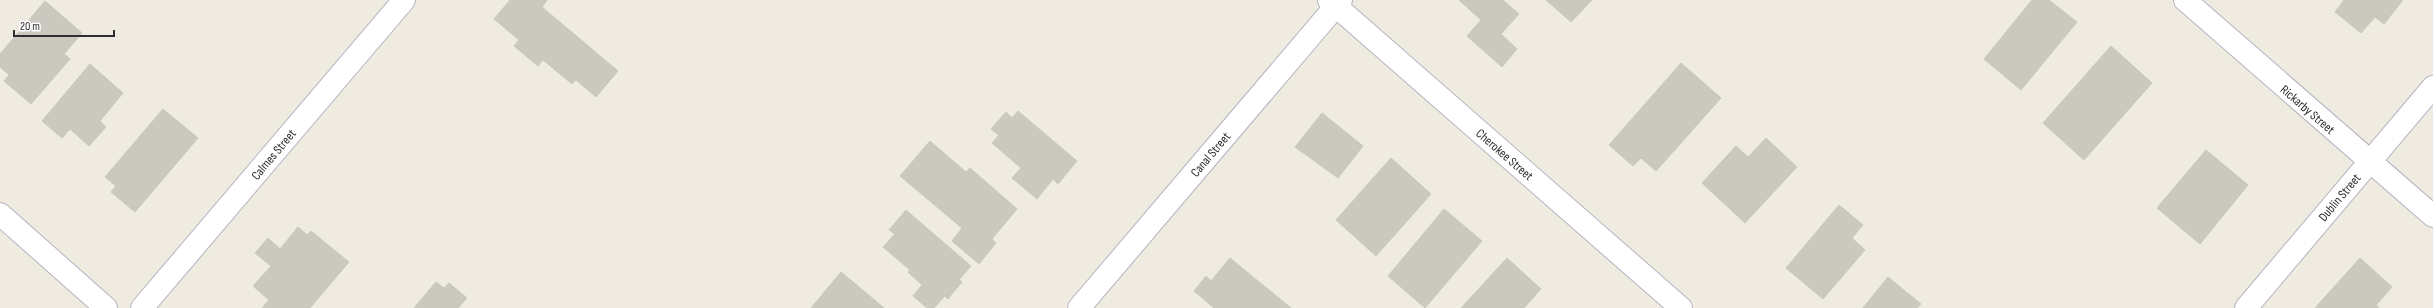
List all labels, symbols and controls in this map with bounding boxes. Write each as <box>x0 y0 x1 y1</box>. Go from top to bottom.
scale bar <box>14 12 114 38</box>
text: 20 m <box>20 19 40 34</box>
street label: Rickarby Street <box>2277 82 2338 138</box>
street label: Calmes Street <box>248 126 300 183</box>
street label: Cherokee Street <box>1472 126 1536 184</box>
street label: Canal Street <box>1187 129 1234 180</box>
street label: Dublin Street <box>2315 170 2364 225</box>

